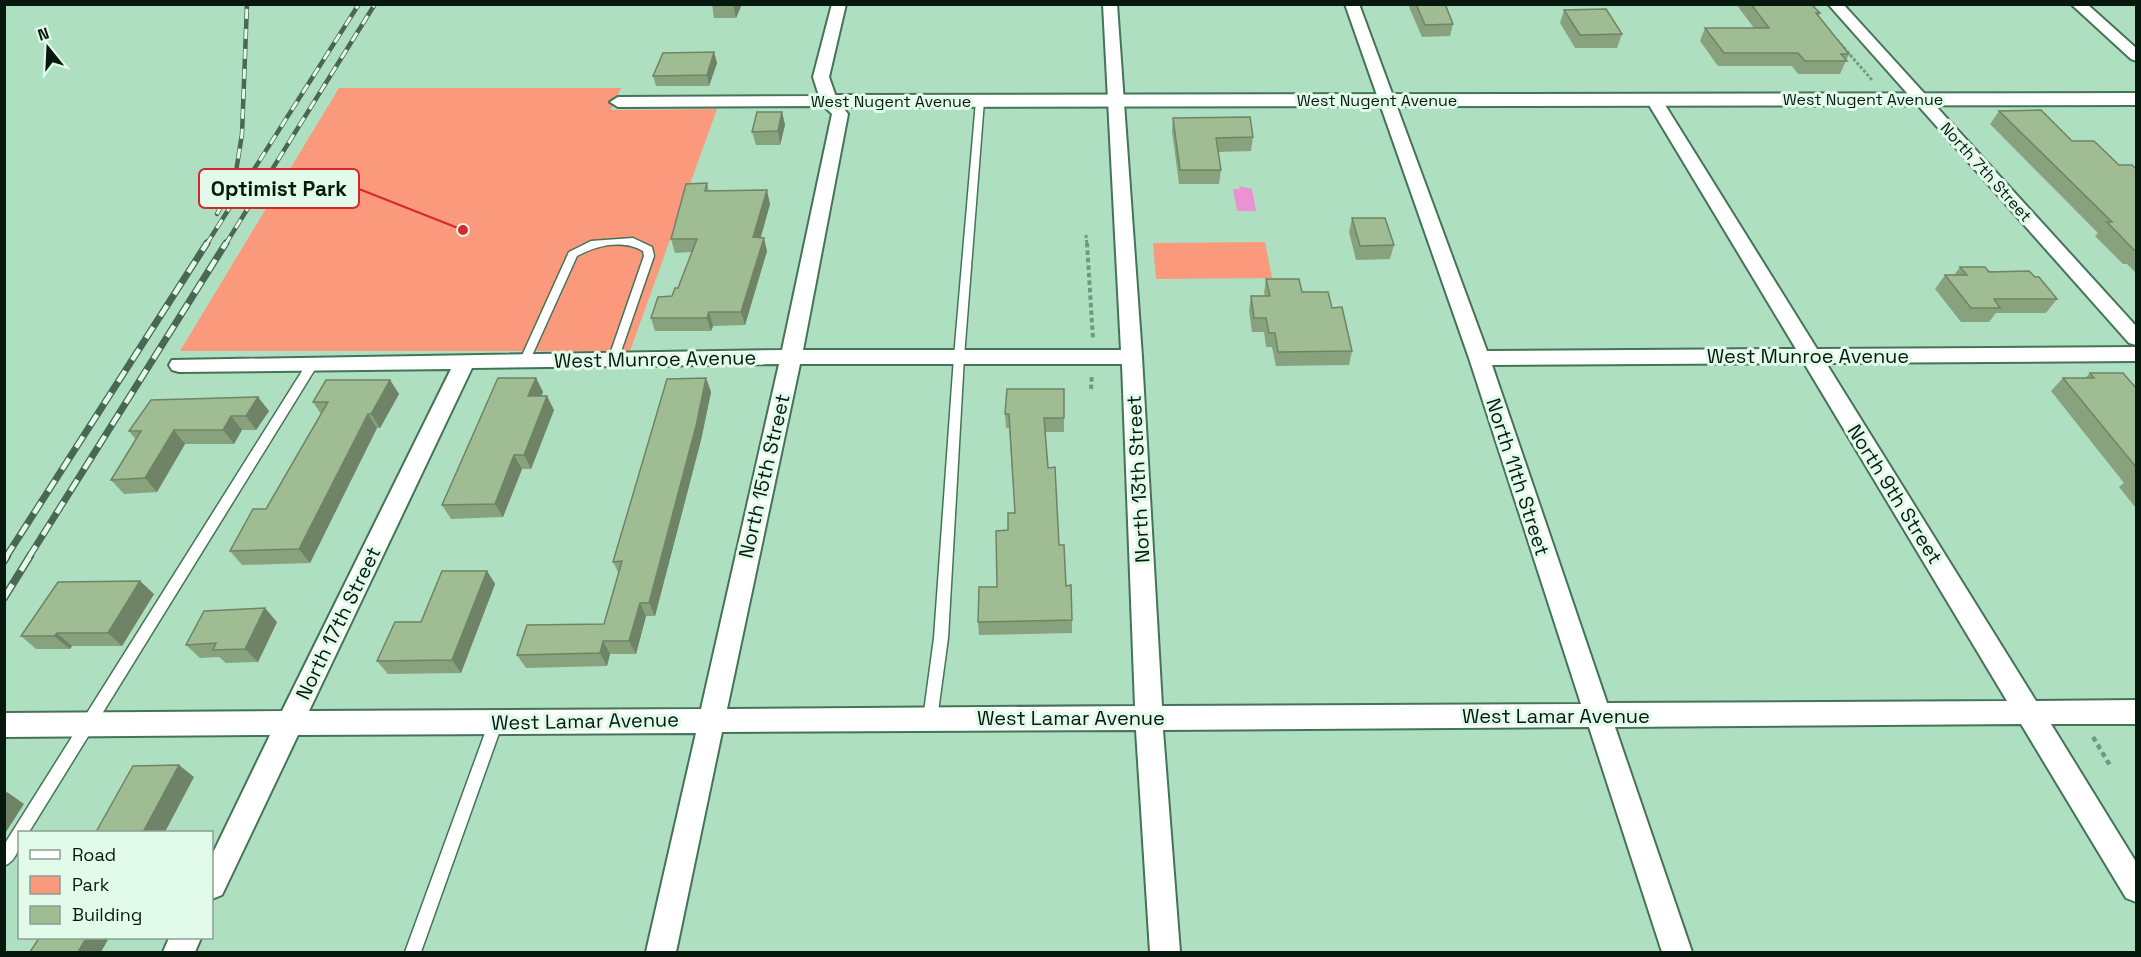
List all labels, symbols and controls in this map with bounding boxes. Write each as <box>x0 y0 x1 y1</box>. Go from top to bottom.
north arrow <box>18 18 78 78</box>
text: N <box>35 23 52 46</box>
street label: West Nugent Avenue <box>1783 89 1943 110</box>
street label: West Nugent Avenue <box>1297 90 1457 111</box>
street label: West Nugent Avenue <box>811 91 971 112</box>
street label: North 7th Street <box>1936 118 2036 226</box>
callout: Optimist Park <box>199 169 359 208</box>
text: Optimist Park <box>211 175 347 202</box>
street label: West Munroe Avenue <box>1707 343 1909 369</box>
street label: West Munroe Avenue <box>554 344 756 374</box>
street label: North 15th Street <box>732 391 796 561</box>
street label: North 13th Street <box>1121 394 1155 564</box>
street label: North 11th Street <box>1480 395 1556 559</box>
street label: North 9th Street <box>1842 419 1948 569</box>
street label: North 17th Street <box>290 542 386 704</box>
street label: West Lamar Avenue <box>1462 703 1650 729</box>
street label: West Lamar Avenue <box>977 705 1165 731</box>
street label: West Lamar Avenue <box>491 706 679 736</box>
legend <box>18 831 213 939</box>
text: Road <box>72 843 116 866</box>
text: Park <box>72 873 110 896</box>
text: Building <box>72 903 142 926</box>

